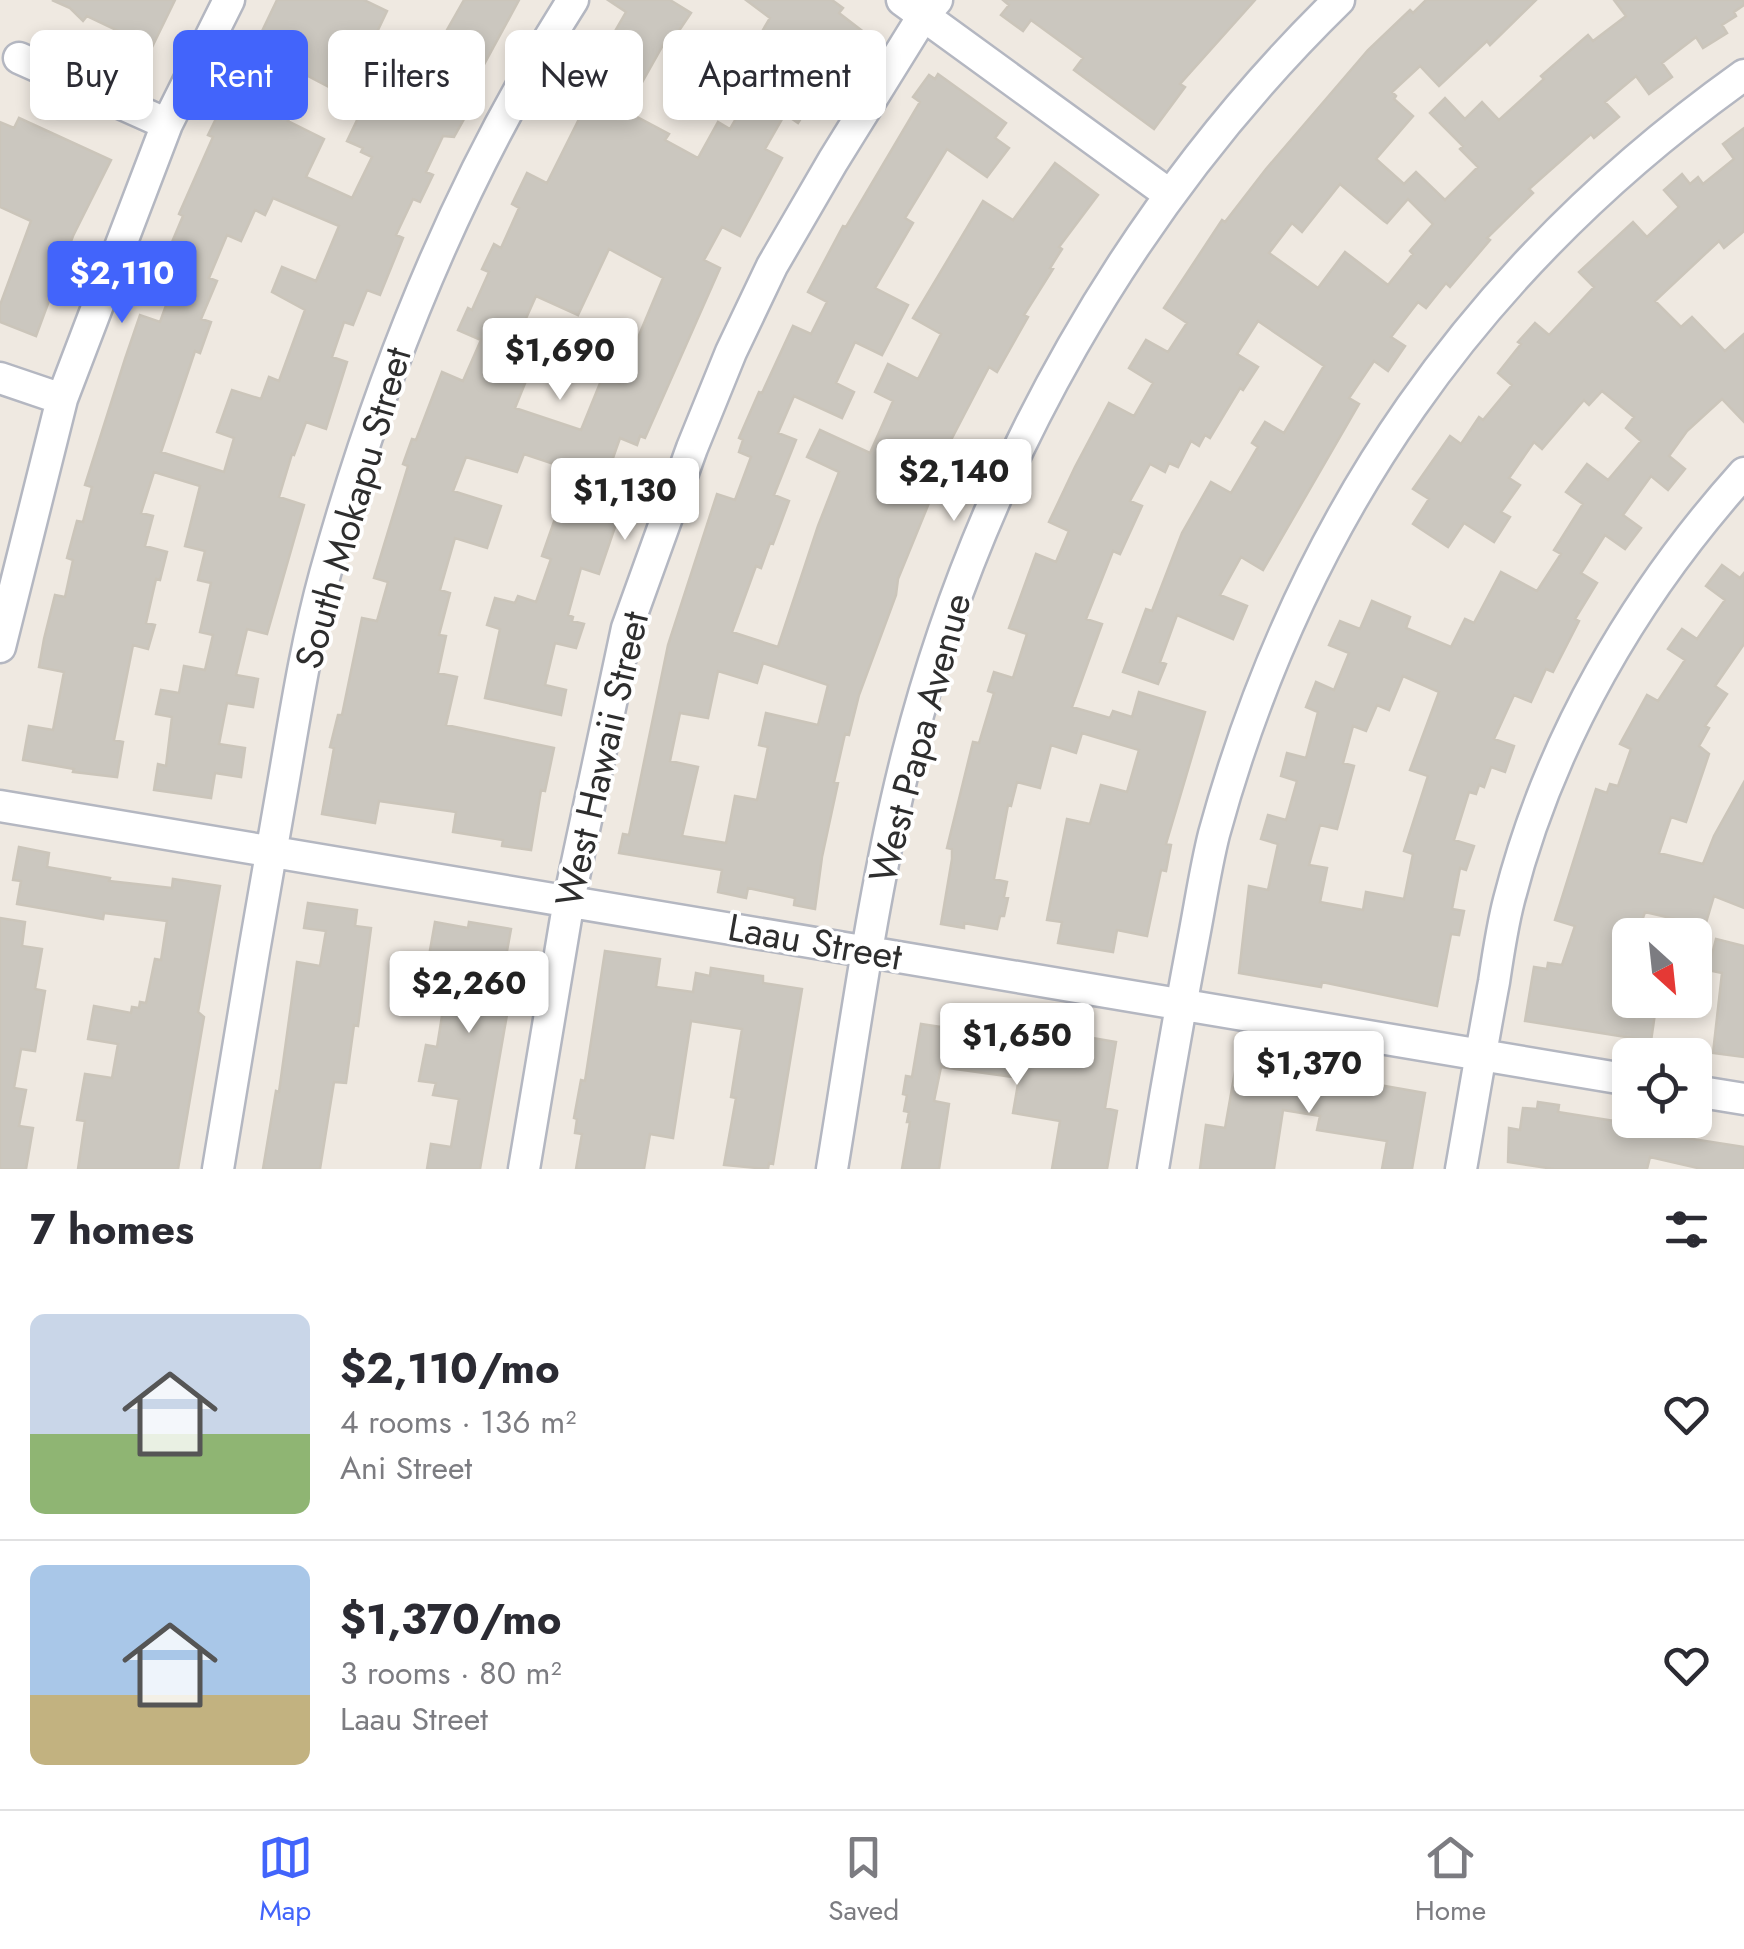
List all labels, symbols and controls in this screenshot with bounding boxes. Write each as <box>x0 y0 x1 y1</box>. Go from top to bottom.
chip: Buy <box>30 30 153 120</box>
chip: Rent <box>173 30 308 120</box>
chip: Filters <box>328 30 485 120</box>
chip: New <box>505 30 643 120</box>
chip: Apartment <box>663 30 886 120</box>
pin: $2,110 <box>41 241 203 326</box>
text: $2,110 <box>69 250 175 296</box>
pin: $1,690 <box>479 318 641 403</box>
text: $1,690 <box>505 327 615 373</box>
street label: South Mokapu Street <box>280 341 425 675</box>
pin: $2,140 <box>873 439 1035 524</box>
text: $2,140 <box>898 448 1010 494</box>
pin: $1,130 <box>544 458 706 543</box>
text: $1,130 <box>573 467 677 513</box>
street label: West Papa Avenue <box>854 587 985 889</box>
street label: West Hawaii Street <box>541 606 662 912</box>
street label: Laau Street <box>724 899 906 984</box>
north arrow <box>1612 918 1712 1018</box>
map controls <box>1612 918 1712 1138</box>
pin: $2,260 <box>388 951 550 1036</box>
text: $2,260 <box>412 960 526 1006</box>
pin: $1,650 <box>936 1003 1098 1088</box>
text: $1,650 <box>962 1012 1072 1058</box>
pin: $1,370 <box>1228 1031 1390 1116</box>
button: locate <box>1612 1038 1712 1138</box>
text: $1,370 <box>1256 1040 1362 1086</box>
text: 7 homes <box>30 1199 194 1260</box>
icon: filters <box>1659 1202 1714 1257</box>
text: $2,110/mo <box>340 1338 560 1399</box>
icon: home <box>110 1354 230 1474</box>
icon: heart <box>1659 1387 1714 1442</box>
text: 4 rooms · 136 m² <box>340 1399 576 1445</box>
text: Ani Street <box>340 1445 472 1491</box>
text: $1,370/mo <box>340 1589 562 1650</box>
icon: home <box>110 1605 230 1725</box>
icon: heart <box>1659 1638 1714 1693</box>
text: 3 rooms · 80 m² <box>340 1650 561 1696</box>
text: Laau Street <box>340 1696 488 1742</box>
tab: Map <box>258 1830 313 1931</box>
tab: Saved <box>828 1830 899 1931</box>
tab: Home <box>1415 1830 1486 1931</box>

